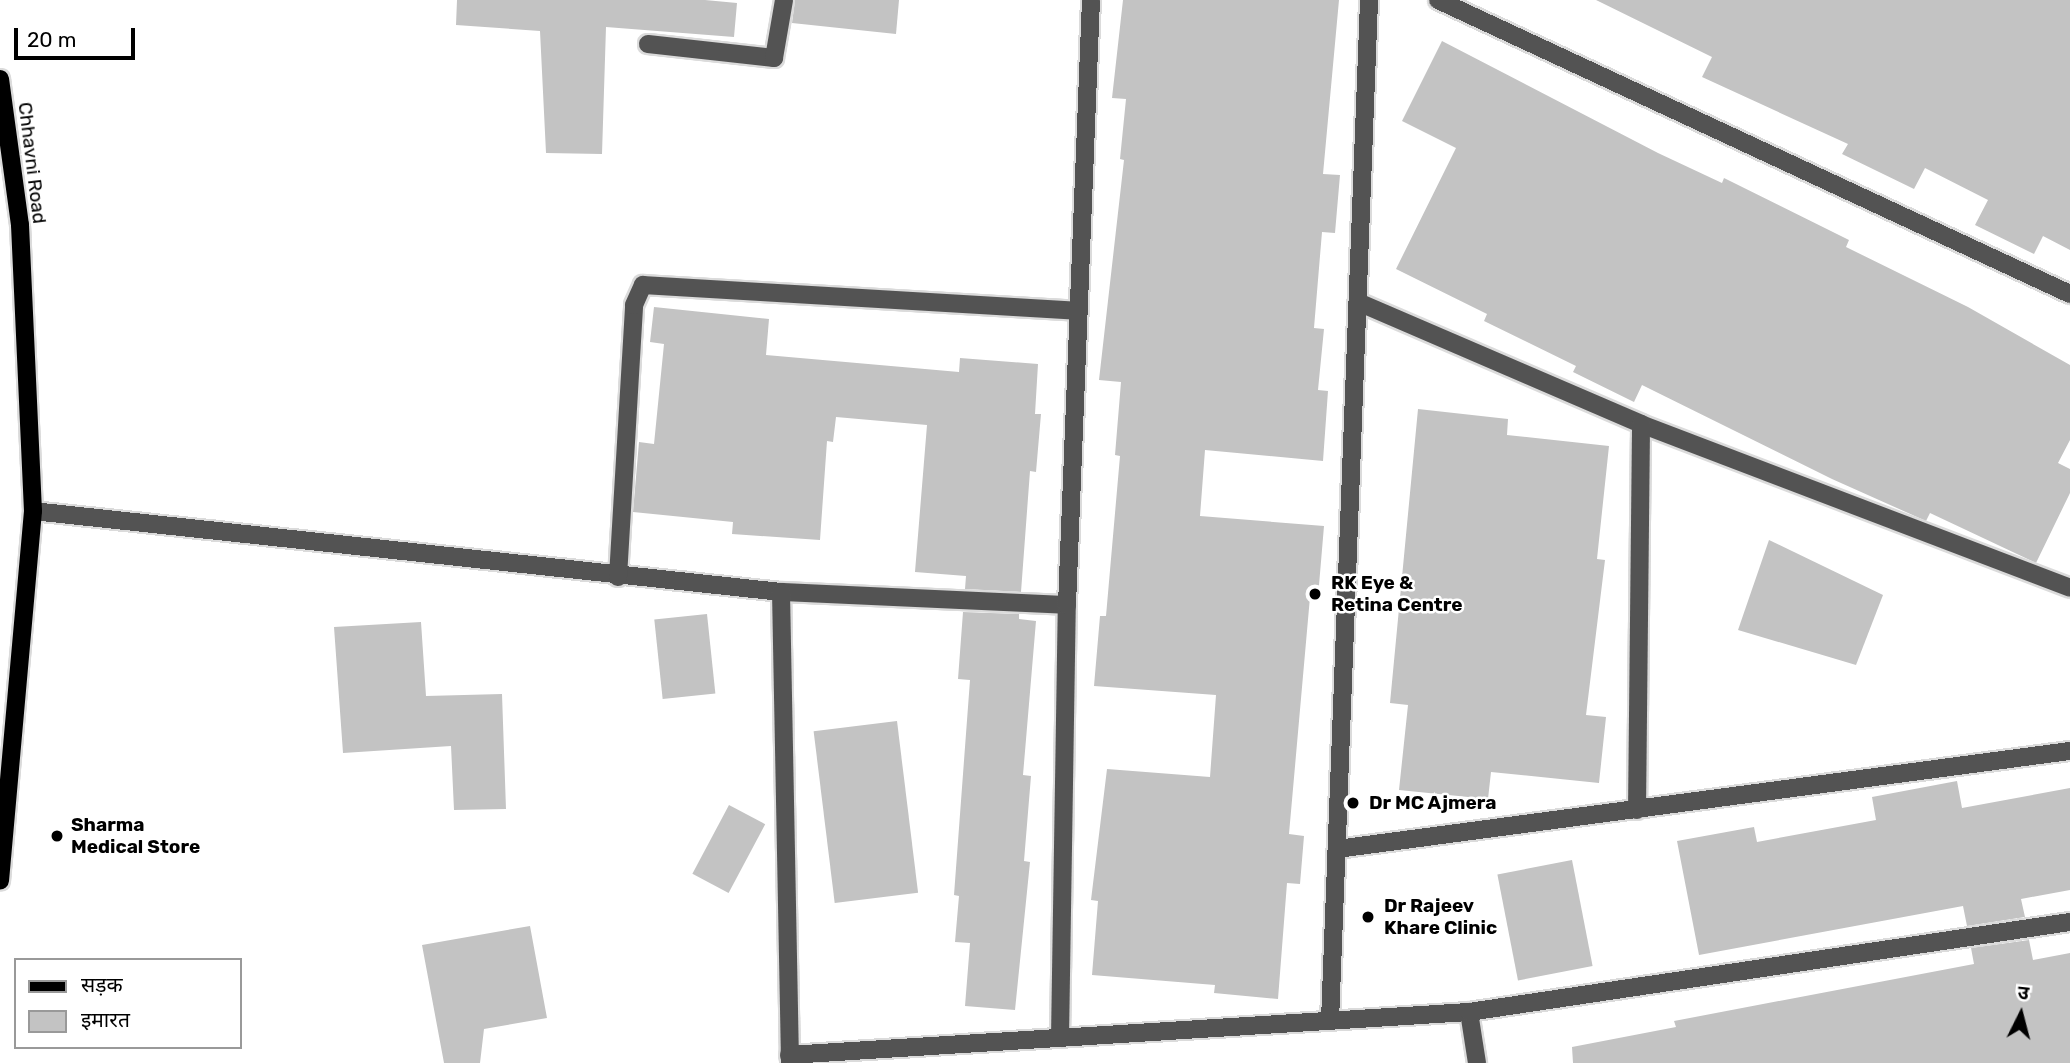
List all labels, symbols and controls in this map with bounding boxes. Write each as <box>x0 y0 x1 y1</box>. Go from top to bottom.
scale bar <box>18 14 138 58</box>
text: 20 m <box>27 27 76 52</box>
street label: Chhavni Road <box>13 101 51 225</box>
place label: RK Eye & Retina Centre <box>1331 572 1462 616</box>
marker: RK Eye & Retina Centre <box>1305 584 1325 604</box>
place label: Dr MC Ajmera <box>1369 792 1497 814</box>
marker: Dr MC Ajmera <box>1343 793 1363 813</box>
place label: Sharma Medical Store <box>71 814 200 858</box>
marker: Sharma Medical Store <box>49 828 65 844</box>
place label: Dr Rajeev Khare Clinic <box>1384 895 1497 939</box>
marker: Dr Rajeev Khare Clinic <box>1358 907 1378 927</box>
legend <box>14 958 242 1049</box>
text: सड़क <box>81 972 123 997</box>
north arrow <box>1986 979 2056 1049</box>
text: उ <box>2017 981 2030 1005</box>
text: इमारत <box>81 1007 130 1032</box>

